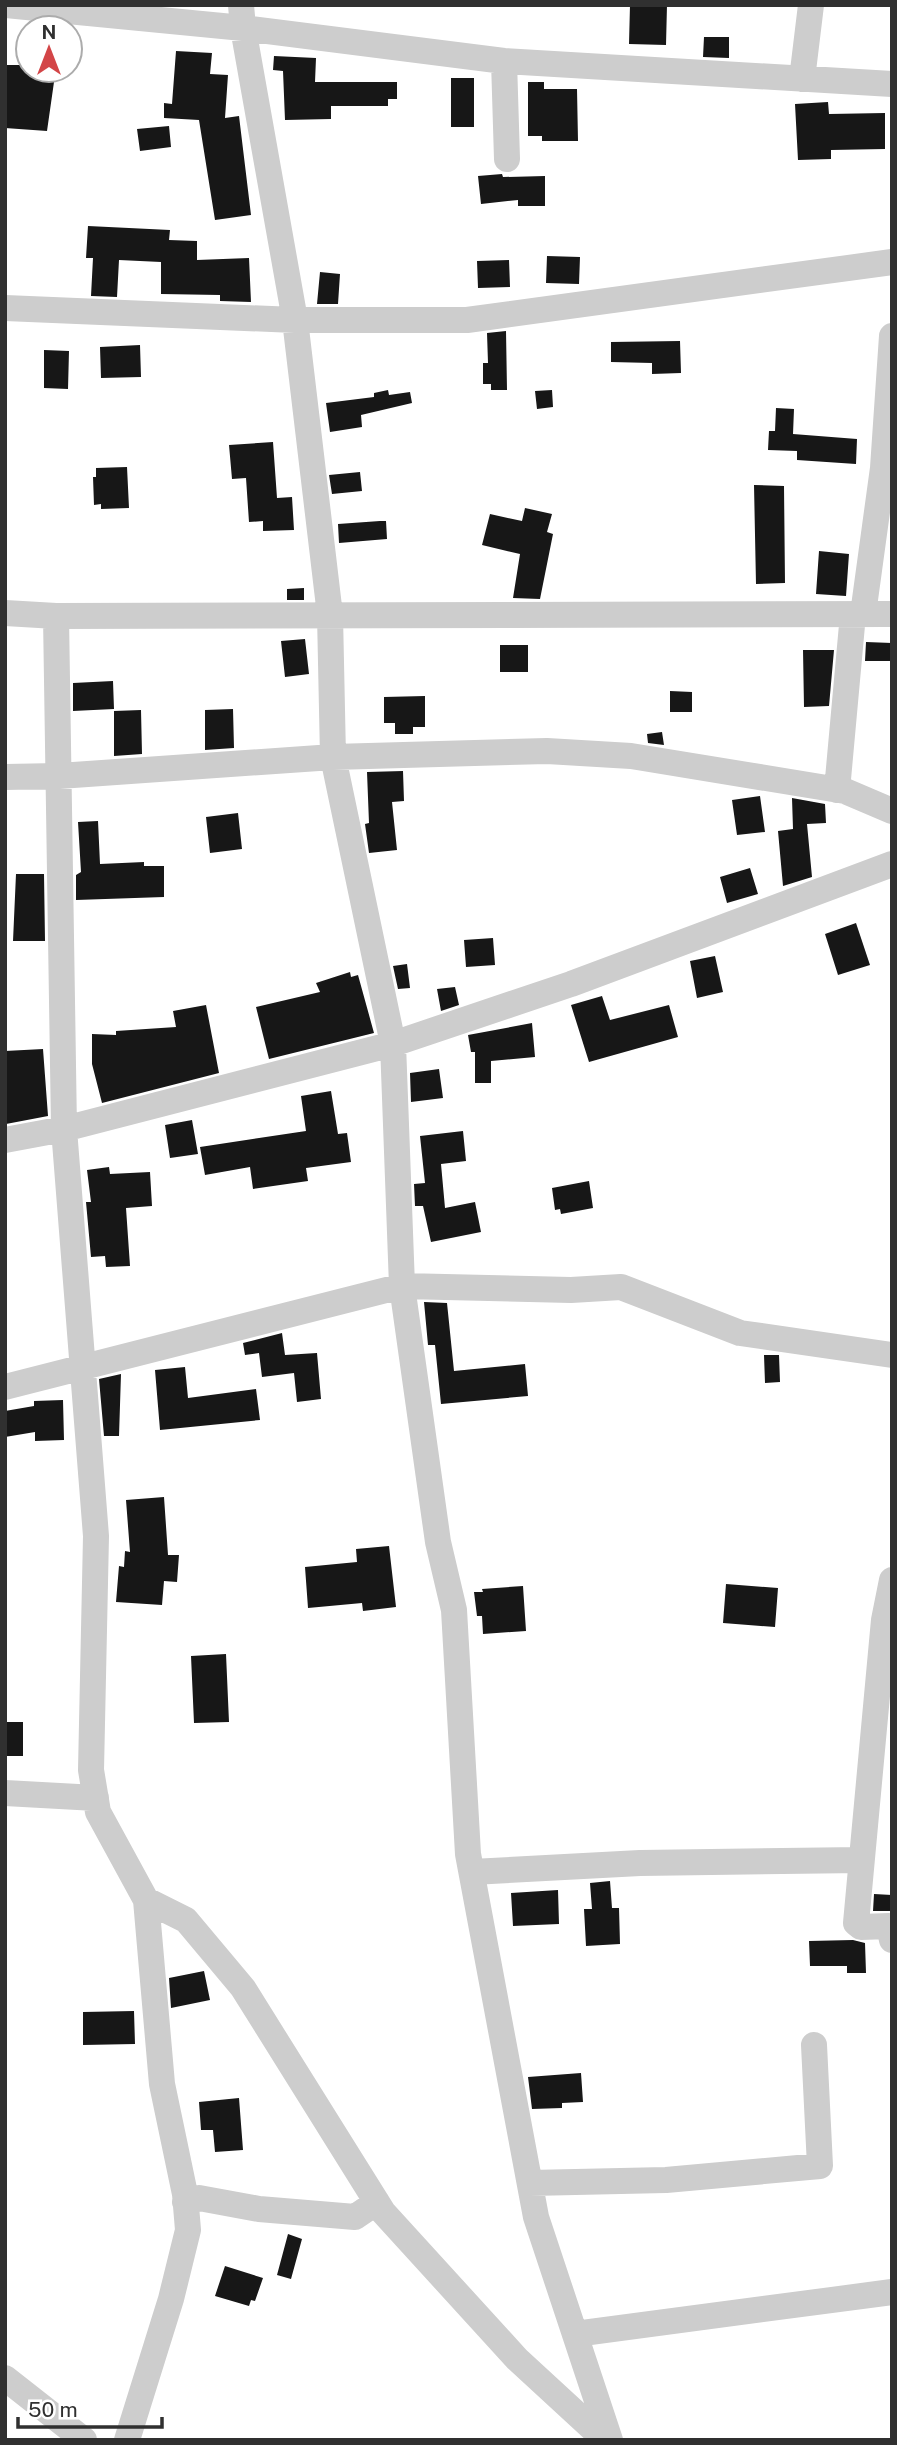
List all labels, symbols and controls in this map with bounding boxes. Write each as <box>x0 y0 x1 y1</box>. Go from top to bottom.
north arrow <box>14 14 84 84</box>
text: N <box>42 21 56 43</box>
scale bar <box>18 2386 161 2430</box>
text: 50 m <box>28 2397 78 2422</box>

